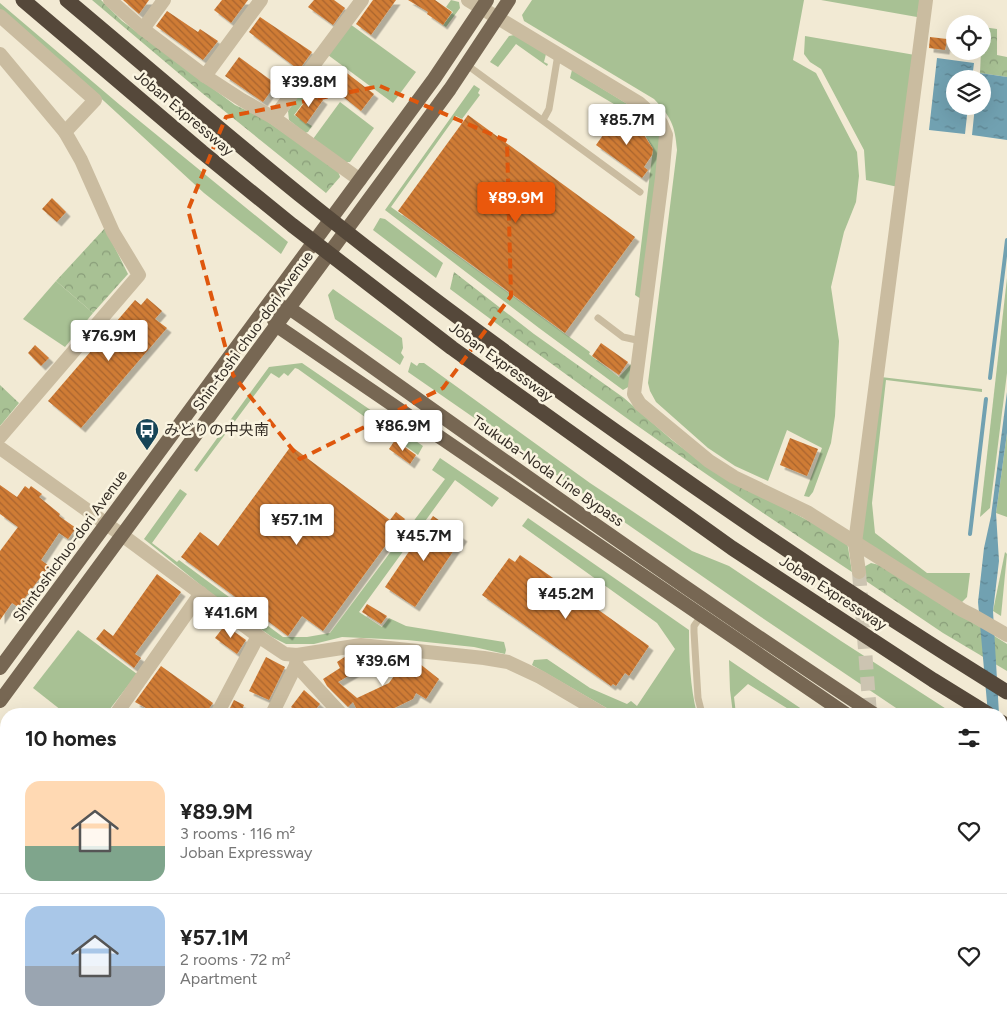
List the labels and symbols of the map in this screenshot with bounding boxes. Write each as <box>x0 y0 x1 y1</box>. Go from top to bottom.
street label: Joban Expressway <box>131 66 237 160</box>
pin: ¥39.8M <box>268 66 350 108</box>
pin: ¥85.7M <box>586 104 668 146</box>
pin: ¥89.9M <box>475 182 557 224</box>
street label: Shin-toshi chuo-dori Avenue <box>189 248 317 414</box>
street label: Joban Expressway <box>446 318 557 406</box>
pin: ¥76.9M <box>68 320 150 362</box>
pin: ¥86.9M <box>362 410 444 452</box>
street label: Tsukuba-Noda Line Bypass <box>469 412 627 530</box>
bus stop icon: みどりの中央南 <box>134 417 160 451</box>
place label: みどりの中央南 <box>164 421 269 439</box>
street label: Shintoshichuo-dori Avenue <box>9 467 131 625</box>
pin: ¥57.1M <box>256 504 338 546</box>
pin: ¥45.7M <box>383 520 465 562</box>
street label: Joban Expressway <box>776 552 890 634</box>
pin: ¥45.2M <box>525 578 607 620</box>
pin: ¥41.6M <box>190 596 272 639</box>
pin: ¥39.6M <box>342 644 424 687</box>

